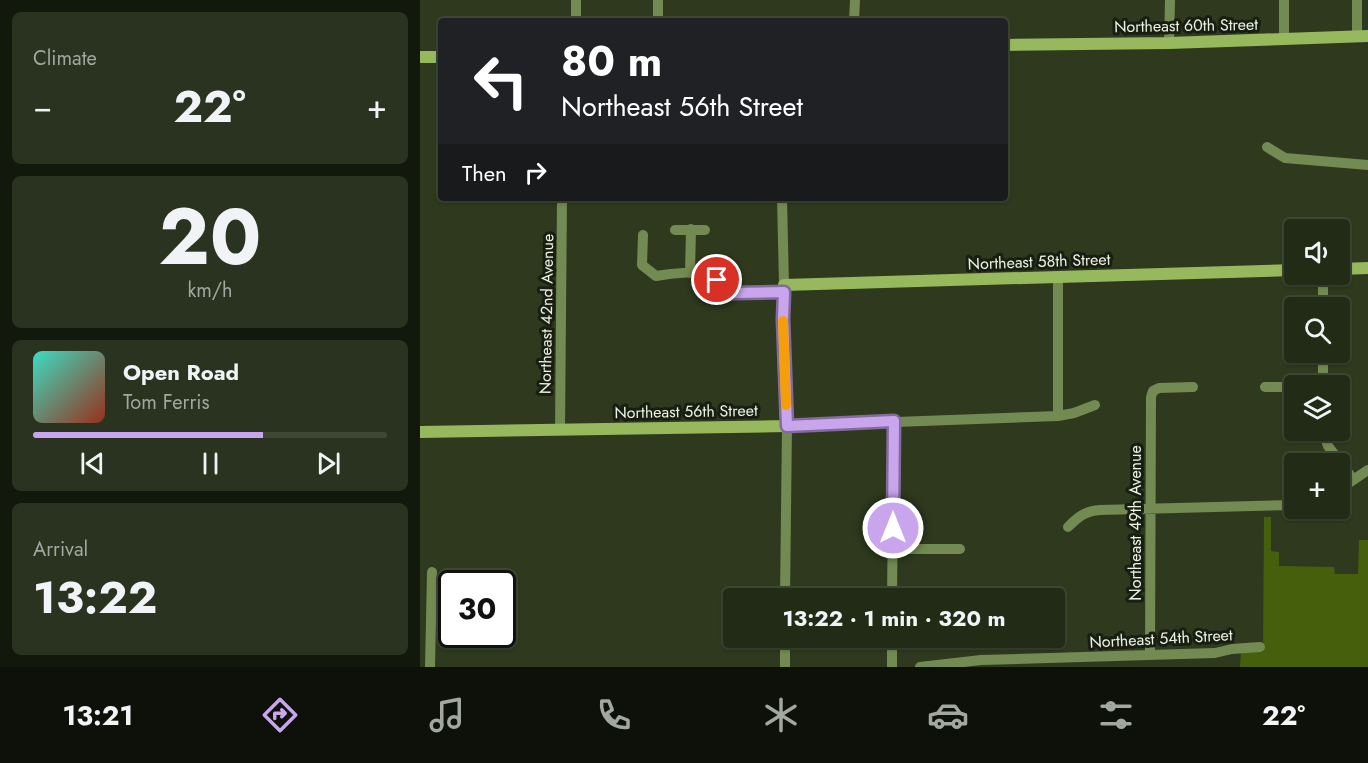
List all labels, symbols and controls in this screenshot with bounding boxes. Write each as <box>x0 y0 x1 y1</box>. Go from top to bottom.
street label: Northeast 60th Street <box>1114 13 1258 38</box>
text: 80 m <box>561 31 662 92</box>
icon: left <box>462 42 540 120</box>
text: Climate <box>33 44 97 73</box>
text: 22° <box>173 74 246 139</box>
text: − <box>33 83 52 130</box>
text: + <box>367 83 387 130</box>
text: Northeast 56th Street <box>561 87 803 126</box>
icon: right <box>519 156 552 189</box>
text: Then <box>462 157 507 189</box>
text: 20 <box>159 181 261 293</box>
map controls <box>1284 219 1350 519</box>
button: sound <box>1284 219 1350 285</box>
street label: Northeast 42nd Avenue <box>534 234 559 394</box>
street label: Northeast 58th Street <box>967 248 1111 275</box>
pin <box>691 254 742 305</box>
icon: arrive <box>700 263 733 296</box>
text: km/h <box>187 276 233 305</box>
button: search <box>1284 297 1350 363</box>
text: Open Road <box>123 356 239 388</box>
button: layers <box>1284 375 1350 441</box>
text: Tom Ferris <box>123 388 210 417</box>
street label: Northeast 56th Street <box>614 399 758 424</box>
street label: Northeast 49th Avenue <box>1124 445 1147 601</box>
icon: previous <box>76 447 109 480</box>
icon: pause <box>194 447 227 480</box>
icon: next <box>312 447 345 480</box>
button: + <box>1284 453 1350 519</box>
position arrow <box>861 496 925 560</box>
text: Arrival <box>33 535 88 564</box>
text: 13:22 <box>33 565 157 630</box>
speed limit sign: 30 <box>438 570 516 648</box>
text: 13:22 · 1 min · 320 m <box>782 602 1006 634</box>
street label: Northeast 54th Street <box>1089 623 1233 654</box>
icon: directions <box>259 694 301 736</box>
icon: music <box>426 694 468 736</box>
icon: phone <box>593 694 635 736</box>
icon: climate <box>760 694 802 736</box>
icon: car <box>927 694 969 736</box>
icon: filters <box>1095 694 1137 736</box>
text: 13:21 <box>63 696 133 735</box>
text: 22° <box>1262 696 1305 735</box>

